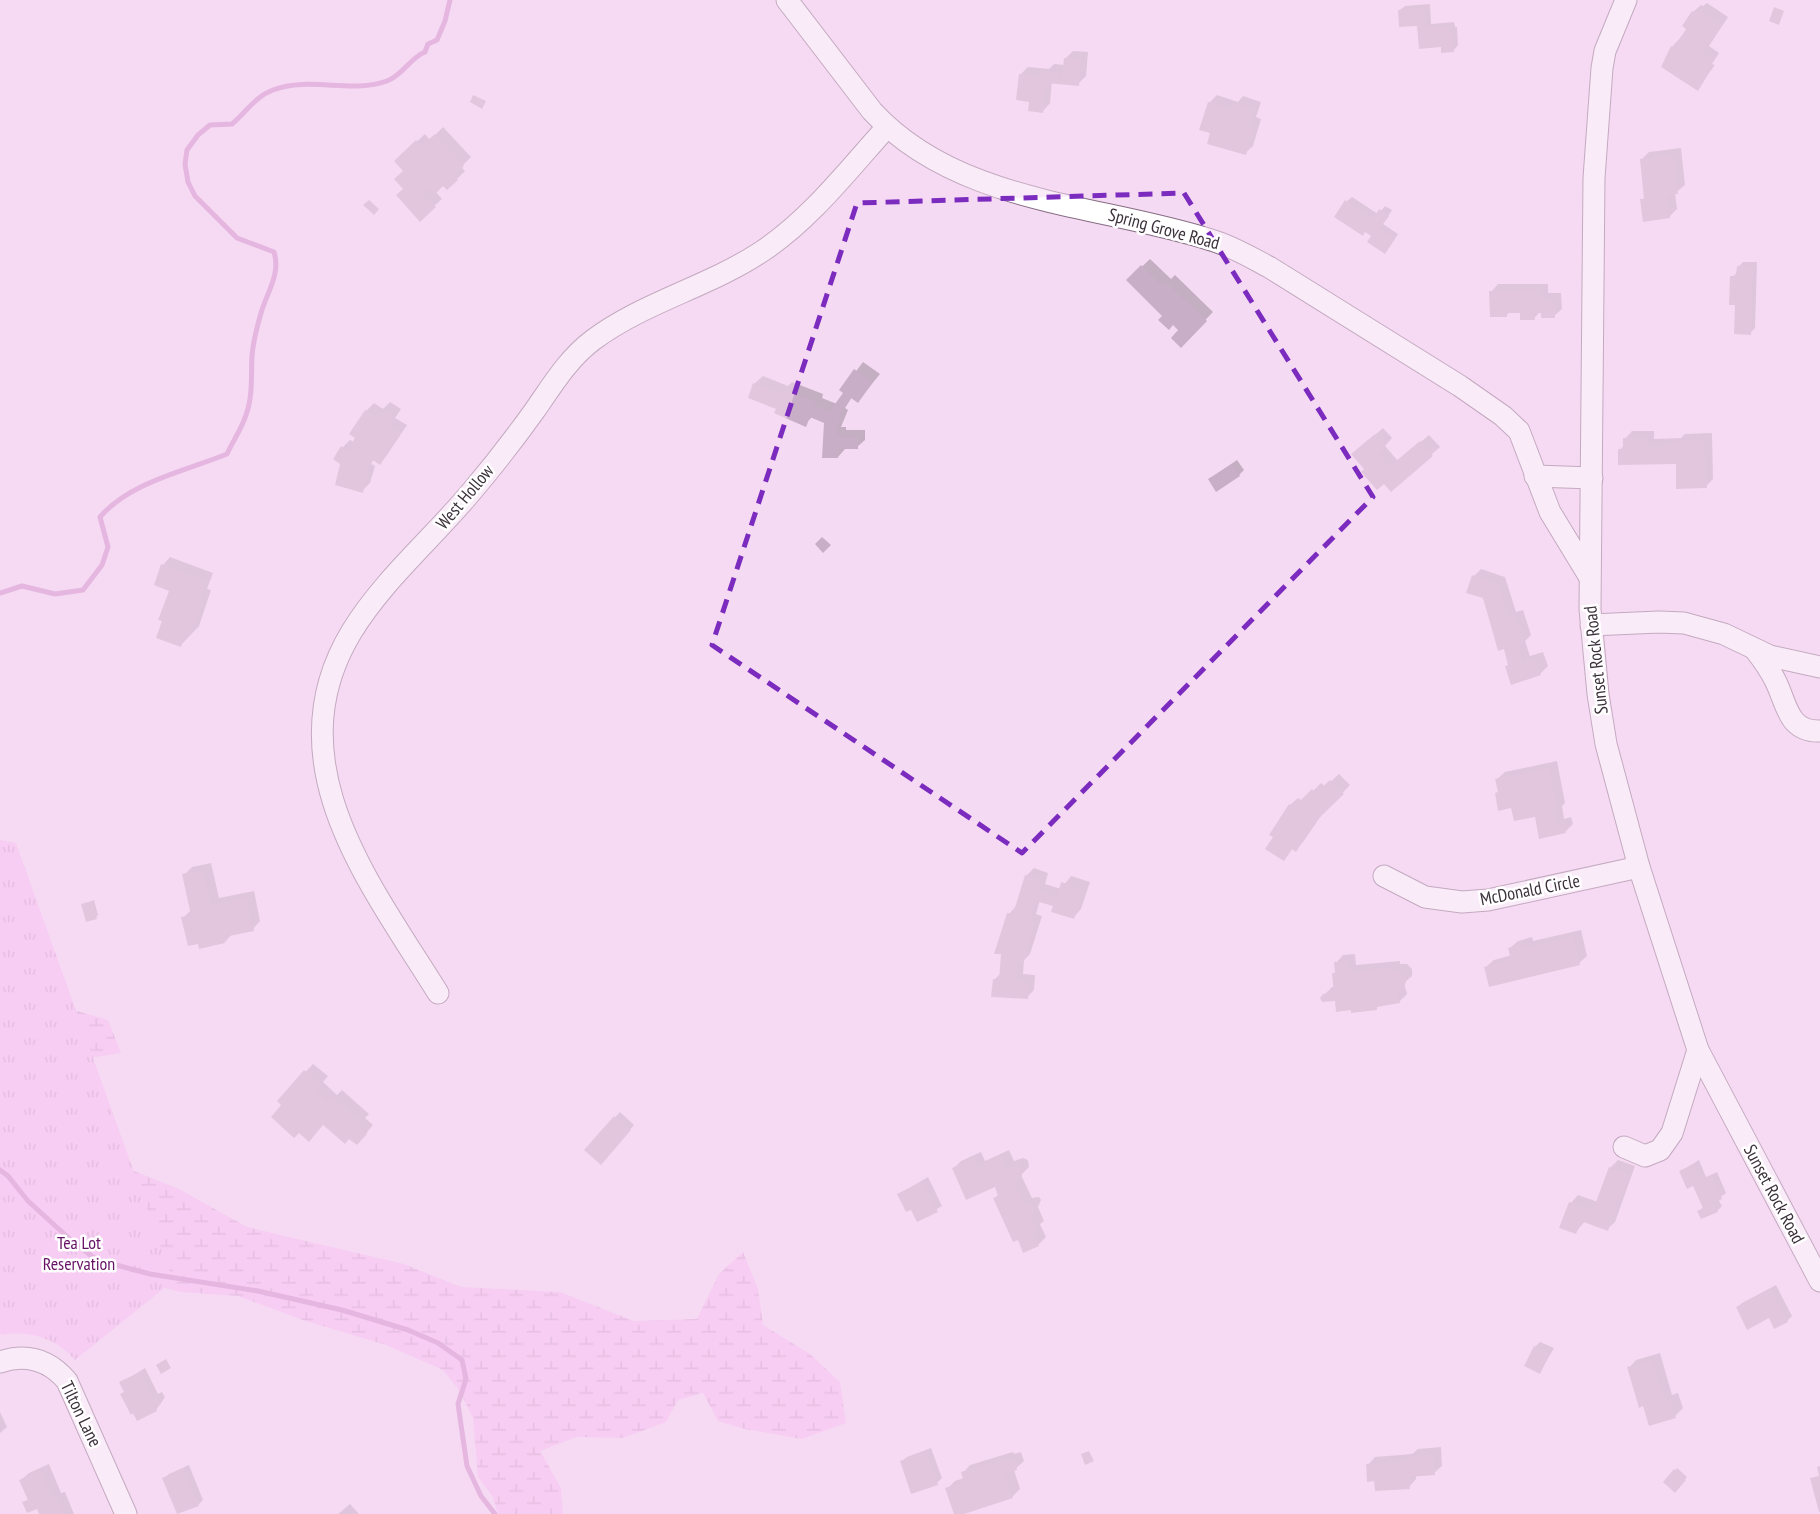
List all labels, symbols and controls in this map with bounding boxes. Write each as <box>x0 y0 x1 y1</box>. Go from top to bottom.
street label: Spring Grove Road <box>1106 203 1222 254</box>
street label: West Hollow <box>431 459 499 534</box>
street label: Sunset Rock Road <box>1578 605 1613 715</box>
street label: McDonald Circle <box>1478 869 1582 910</box>
street label: Sunset Rock Road <box>1739 1140 1810 1247</box>
park label: Tea Lot Reservation <box>43 1231 115 1275</box>
street label: Tilton Lane <box>56 1377 107 1450</box>

